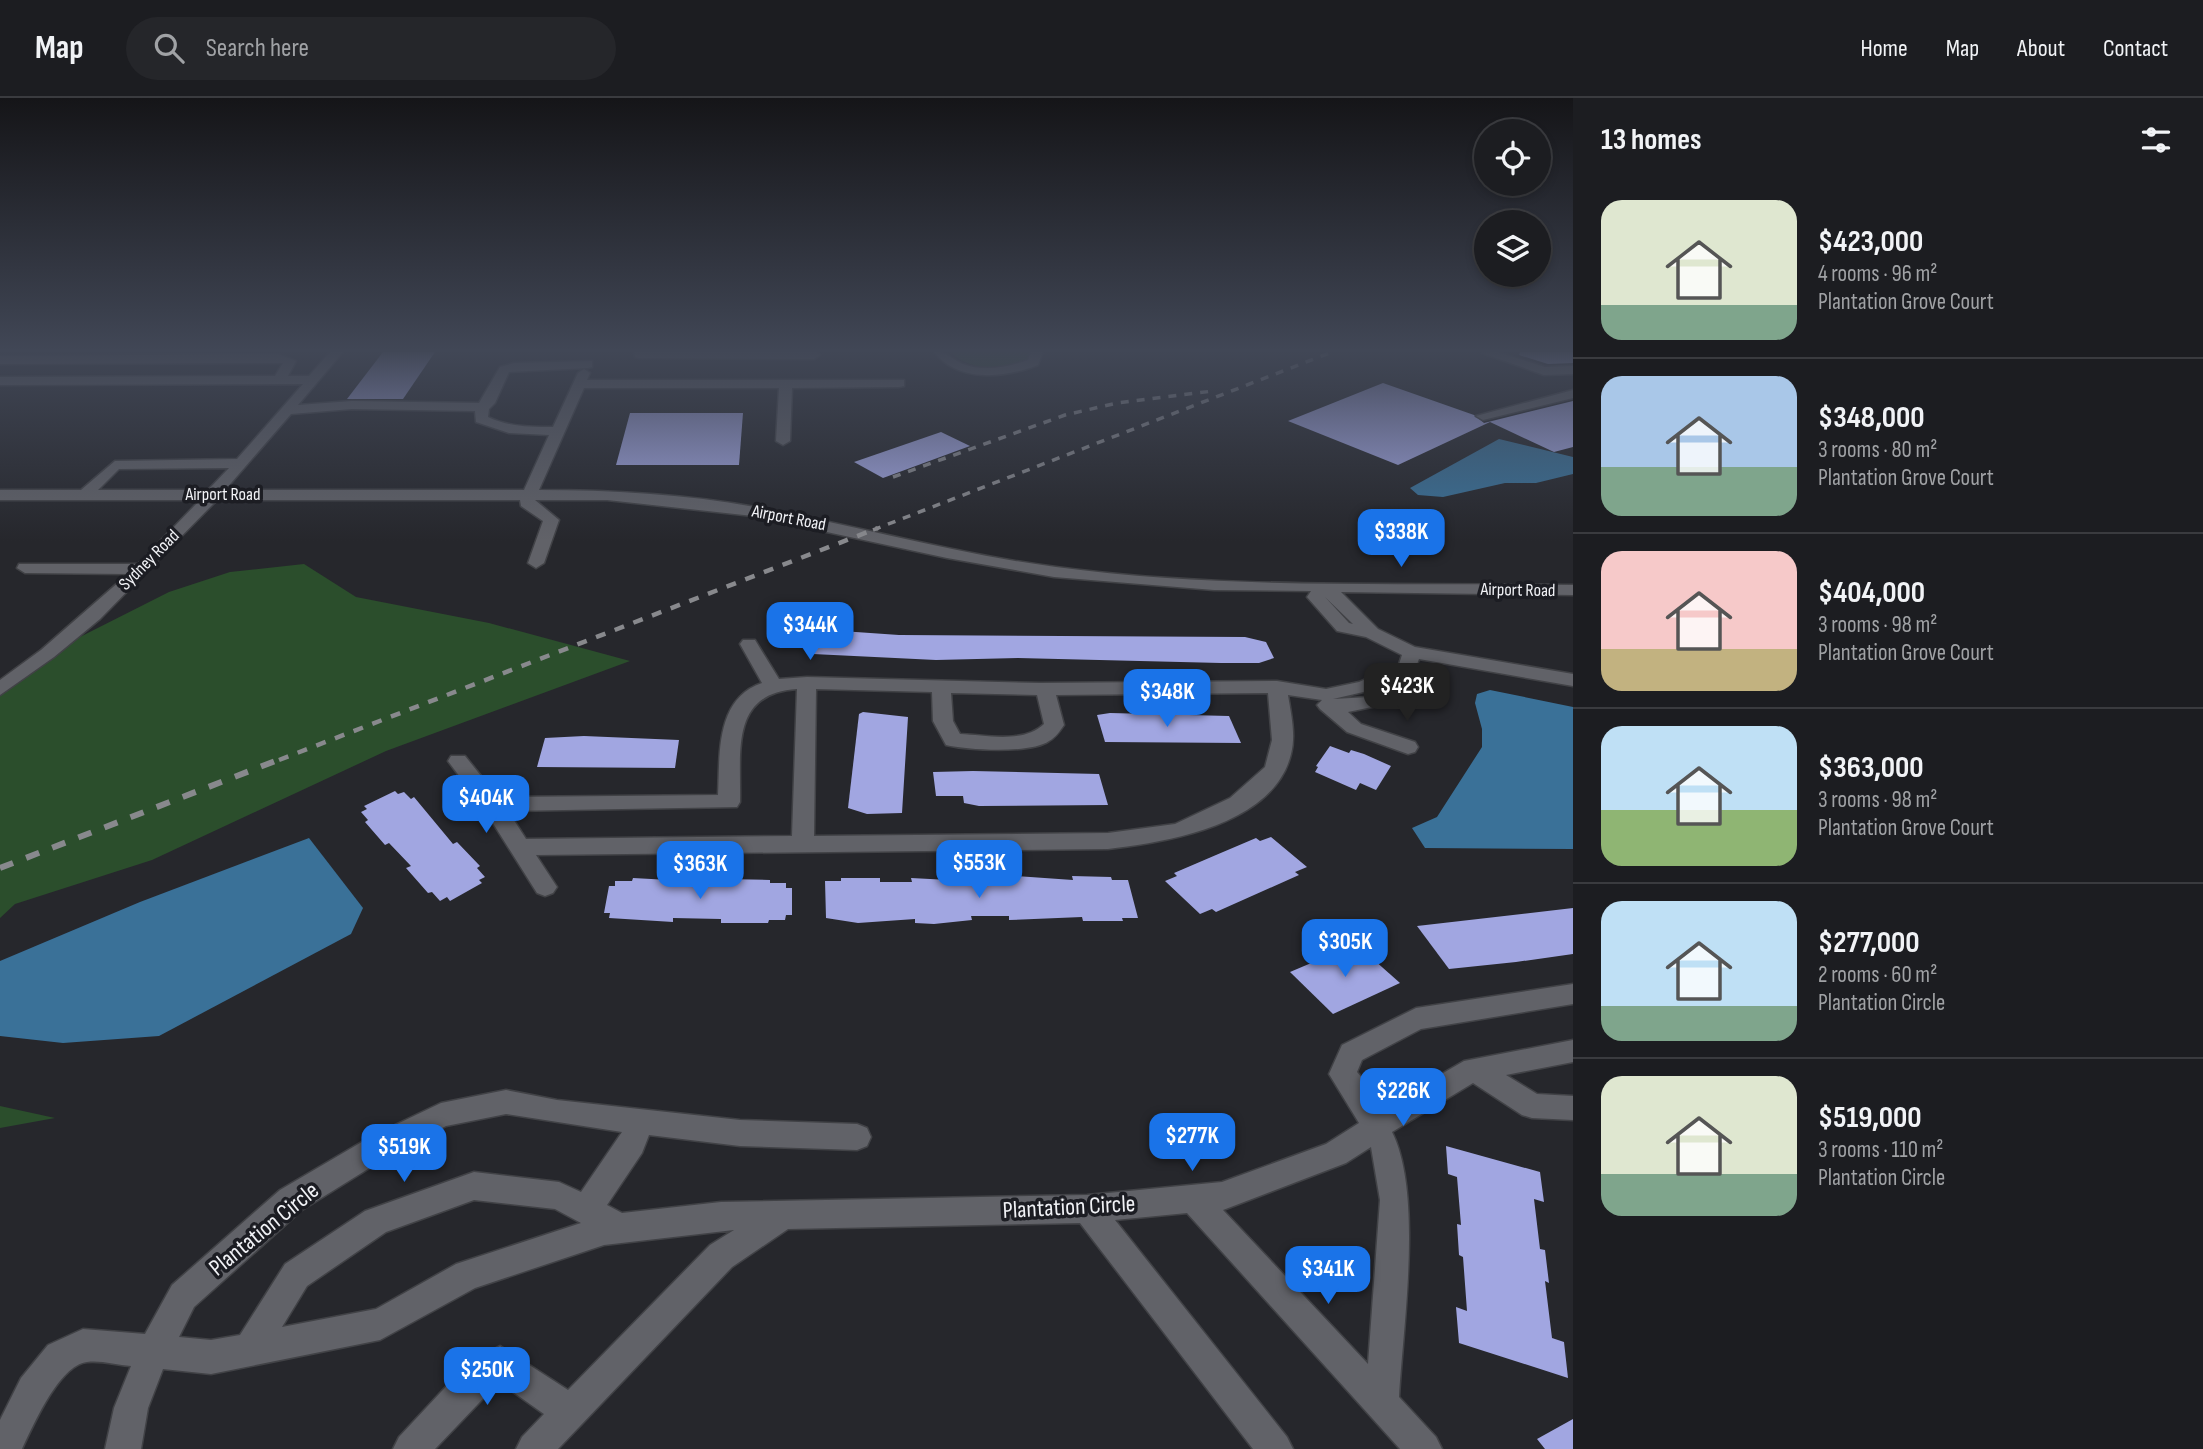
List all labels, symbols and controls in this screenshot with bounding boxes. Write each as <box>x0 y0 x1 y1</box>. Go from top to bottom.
search box <box>126 17 616 80</box>
text: Map <box>35 28 84 68</box>
icon: search <box>150 29 188 67</box>
text: Search here <box>206 33 309 64</box>
text: Home <box>1860 34 1908 63</box>
text: Map <box>1946 34 1979 63</box>
text: About <box>2017 34 2065 63</box>
text: Contact <box>2103 34 2168 63</box>
map controls <box>1474 119 1551 287</box>
button: locate <box>1474 119 1551 196</box>
icon: filters <box>2137 121 2175 159</box>
text: 13 homes <box>1601 122 1702 158</box>
button: layers <box>1474 210 1551 287</box>
text: $423,000 <box>1818 224 1923 260</box>
icon: home <box>1657 228 1741 312</box>
text: 4 rooms · 96 m² <box>1818 260 1937 288</box>
text: Plantation Grove Court <box>1818 288 1994 316</box>
text: $348,000 <box>1818 400 1925 436</box>
icon: home <box>1657 404 1741 488</box>
text: 3 rooms · 80 m² <box>1818 436 1937 464</box>
text: Plantation Grove Court <box>1818 464 1994 492</box>
street label: Airport Road <box>185 484 260 505</box>
street label: Airport Road <box>749 500 828 535</box>
pin: $338K <box>1352 510 1450 569</box>
text: $338K <box>1374 518 1428 546</box>
street label: Sydney Road <box>115 526 183 594</box>
text: $404,000 <box>1818 575 1925 611</box>
street label: Airport Road <box>1479 579 1556 601</box>
icon: home <box>1657 579 1741 663</box>
pin: $344K <box>761 602 859 662</box>
text: $344K <box>783 611 837 639</box>
text: 3 rooms · 98 m² <box>1818 611 1937 639</box>
text: Plantation Grove Court <box>1818 639 1994 667</box>
pin: $423K <box>1358 664 1456 723</box>
pin: $348K <box>1118 670 1216 729</box>
text: $423K <box>1380 672 1434 700</box>
text: $348K <box>1139 678 1195 706</box>
text: $363,000 <box>1818 750 1924 786</box>
icon: home <box>1657 754 1741 838</box>
pin: $404K <box>437 776 535 835</box>
text: $404K <box>458 784 514 812</box>
text: 3 rooms · 98 m² <box>1818 786 1937 814</box>
text: Plantation Grove Court <box>1818 814 1994 842</box>
pin: $553K <box>930 840 1028 900</box>
pin: $363K <box>651 842 749 901</box>
text: $553K <box>952 849 1006 877</box>
text: $363K <box>673 850 727 878</box>
pin: $305K <box>1296 920 1394 979</box>
text: $277,000 <box>1818 925 1919 961</box>
text: $305K <box>1318 928 1372 956</box>
icon: home <box>1657 929 1741 1013</box>
text: 2 rooms · 60 m² <box>1818 961 1937 989</box>
text: Plantation Circle <box>1818 989 1945 1017</box>
pin: $226K <box>1354 1068 1452 1128</box>
text: $226K <box>1376 1077 1430 1105</box>
text: $519,000 <box>1818 1100 1922 1136</box>
icon: home <box>1657 1104 1741 1188</box>
pin: $277K <box>1143 1114 1241 1173</box>
text: $277K <box>1165 1122 1219 1150</box>
pin: $519K <box>355 1124 453 1184</box>
text: $519K <box>377 1133 431 1161</box>
text: 3 rooms · 110 m² <box>1818 1136 1943 1164</box>
text: Plantation Circle <box>1818 1164 1945 1192</box>
street label: Plantation Circle <box>203 1176 325 1282</box>
street label: Plantation Circle <box>1002 1189 1136 1225</box>
pin: $341K <box>1279 1246 1377 1306</box>
text: $341K <box>1301 1255 1355 1283</box>
pin: $250K <box>438 1348 536 1407</box>
text: $250K <box>460 1356 514 1384</box>

